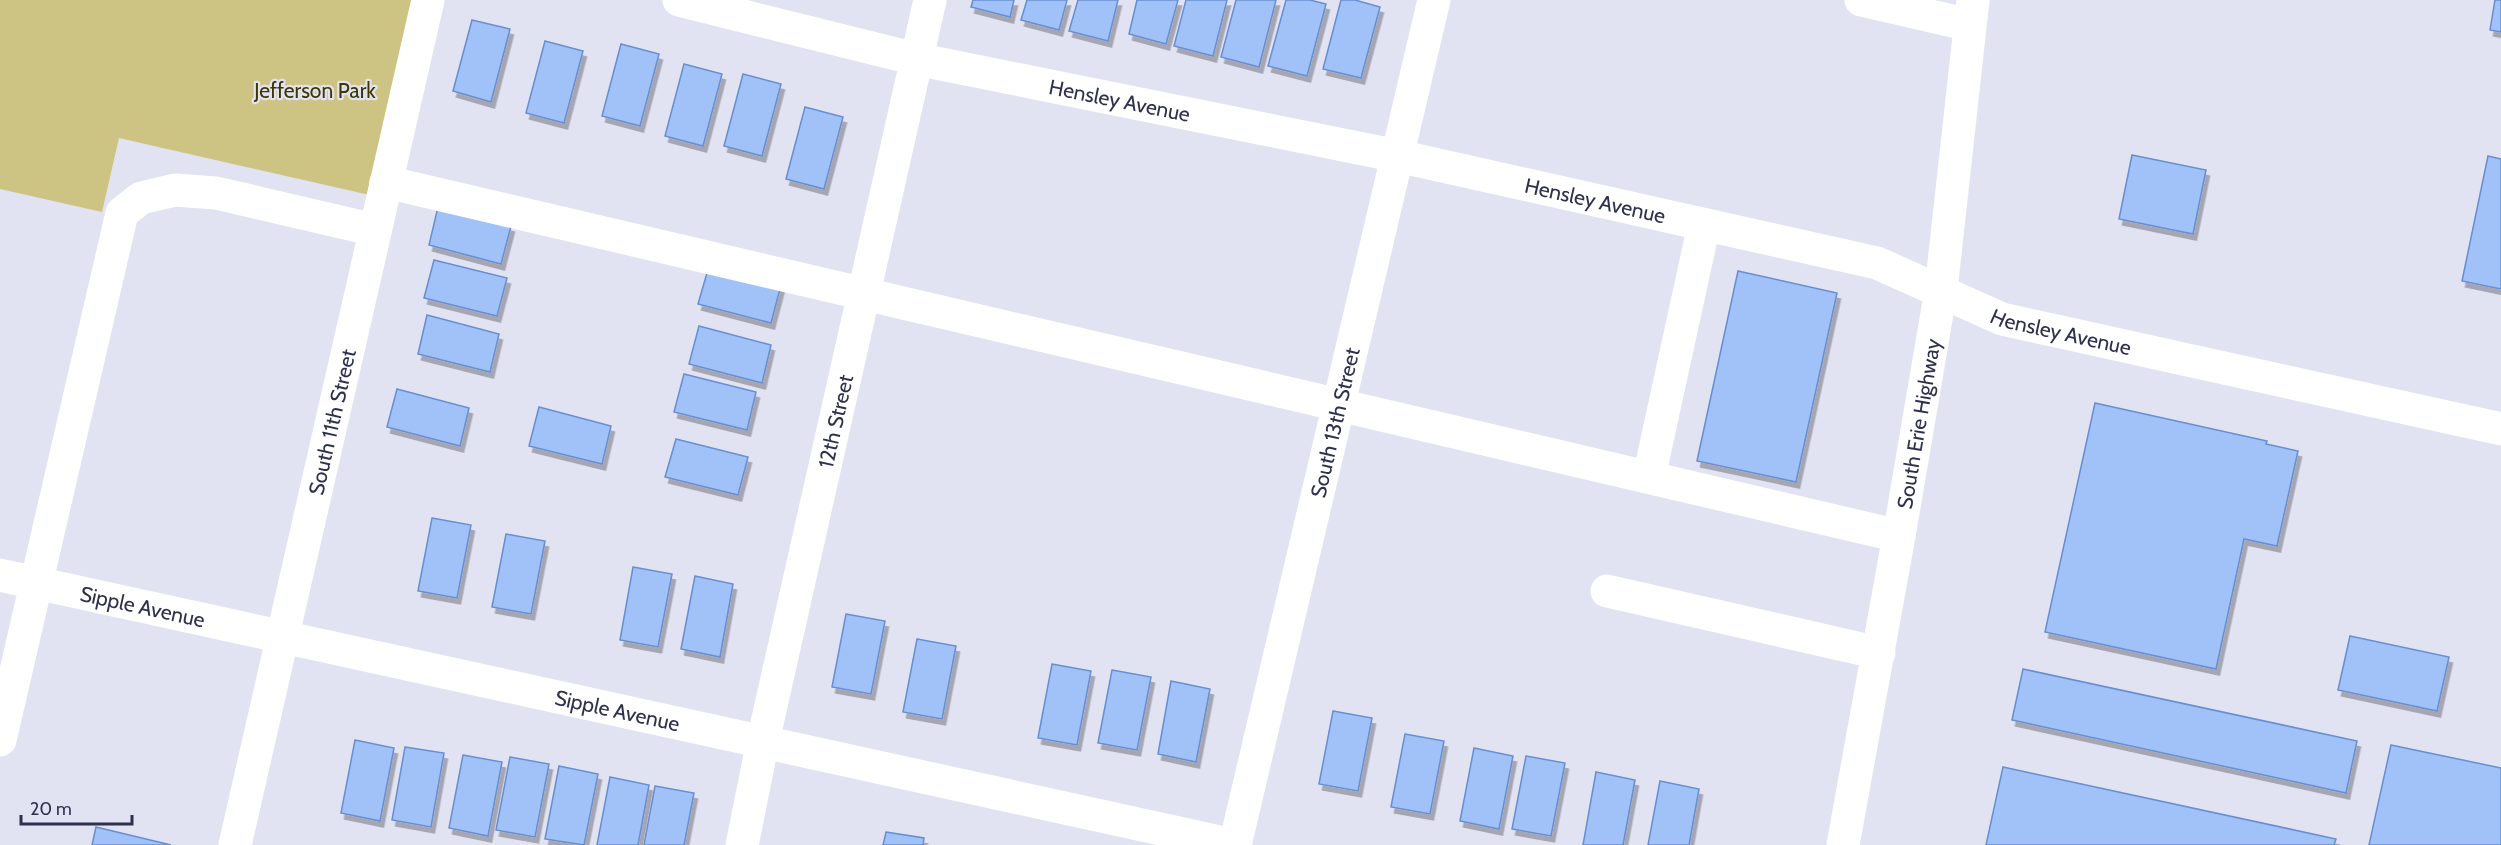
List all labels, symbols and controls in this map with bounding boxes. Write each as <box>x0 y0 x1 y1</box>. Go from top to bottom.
street label: Hensley Avenue <box>1047 74 1193 126</box>
park label: Jefferson Park <box>253 78 376 103</box>
street label: Hensley Avenue <box>1523 172 1668 228</box>
street label: Hensley Avenue <box>1987 303 2134 360</box>
street label: South Erie Highway <box>1891 336 1945 511</box>
street label: South 13th Street <box>1305 345 1364 500</box>
street label: South 11th Street <box>303 346 360 497</box>
street label: 12th Street <box>812 372 858 470</box>
street label: Sipple Avenue <box>78 580 208 632</box>
street label: Sipple Avenue <box>553 684 682 736</box>
scale bar <box>21 788 132 826</box>
text: 20 m <box>30 798 72 820</box>

